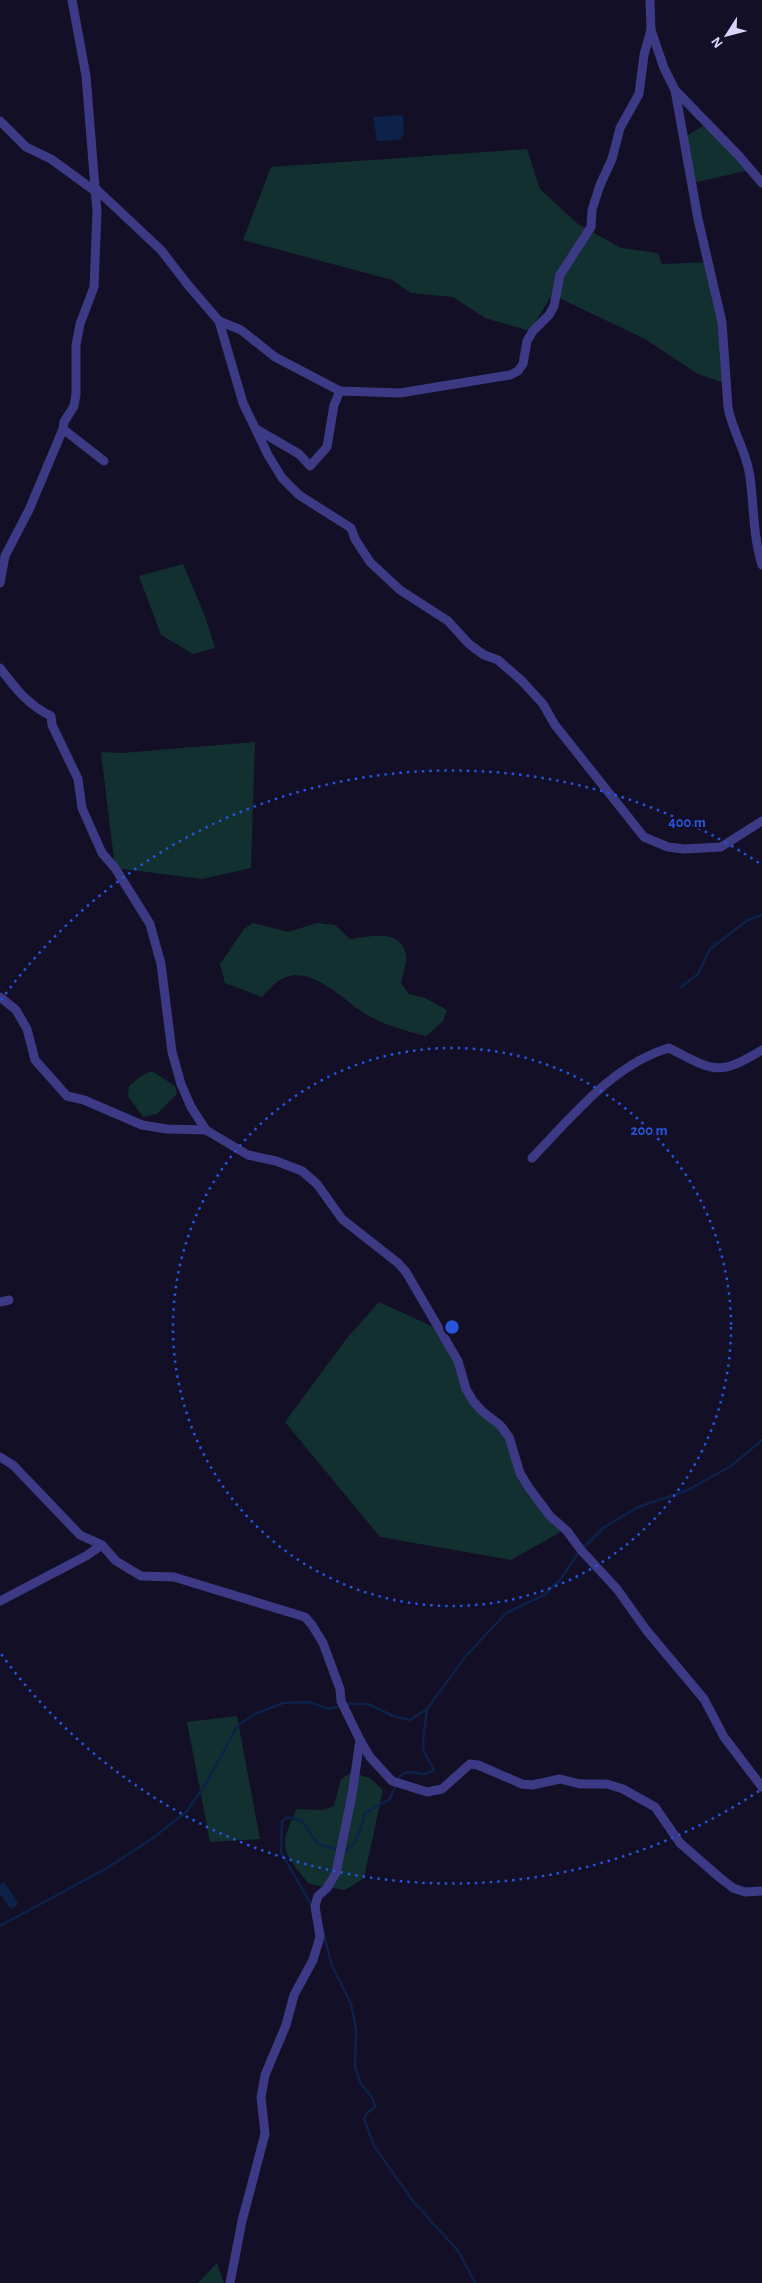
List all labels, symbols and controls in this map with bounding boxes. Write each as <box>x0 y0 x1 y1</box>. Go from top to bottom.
north arrow <box>702 10 752 60</box>
text: N <box>709 34 726 50</box>
text: 400 m <box>668 815 706 830</box>
text: 200 m <box>630 1123 668 1138</box>
centre of rings <box>443 1318 461 1336</box>

